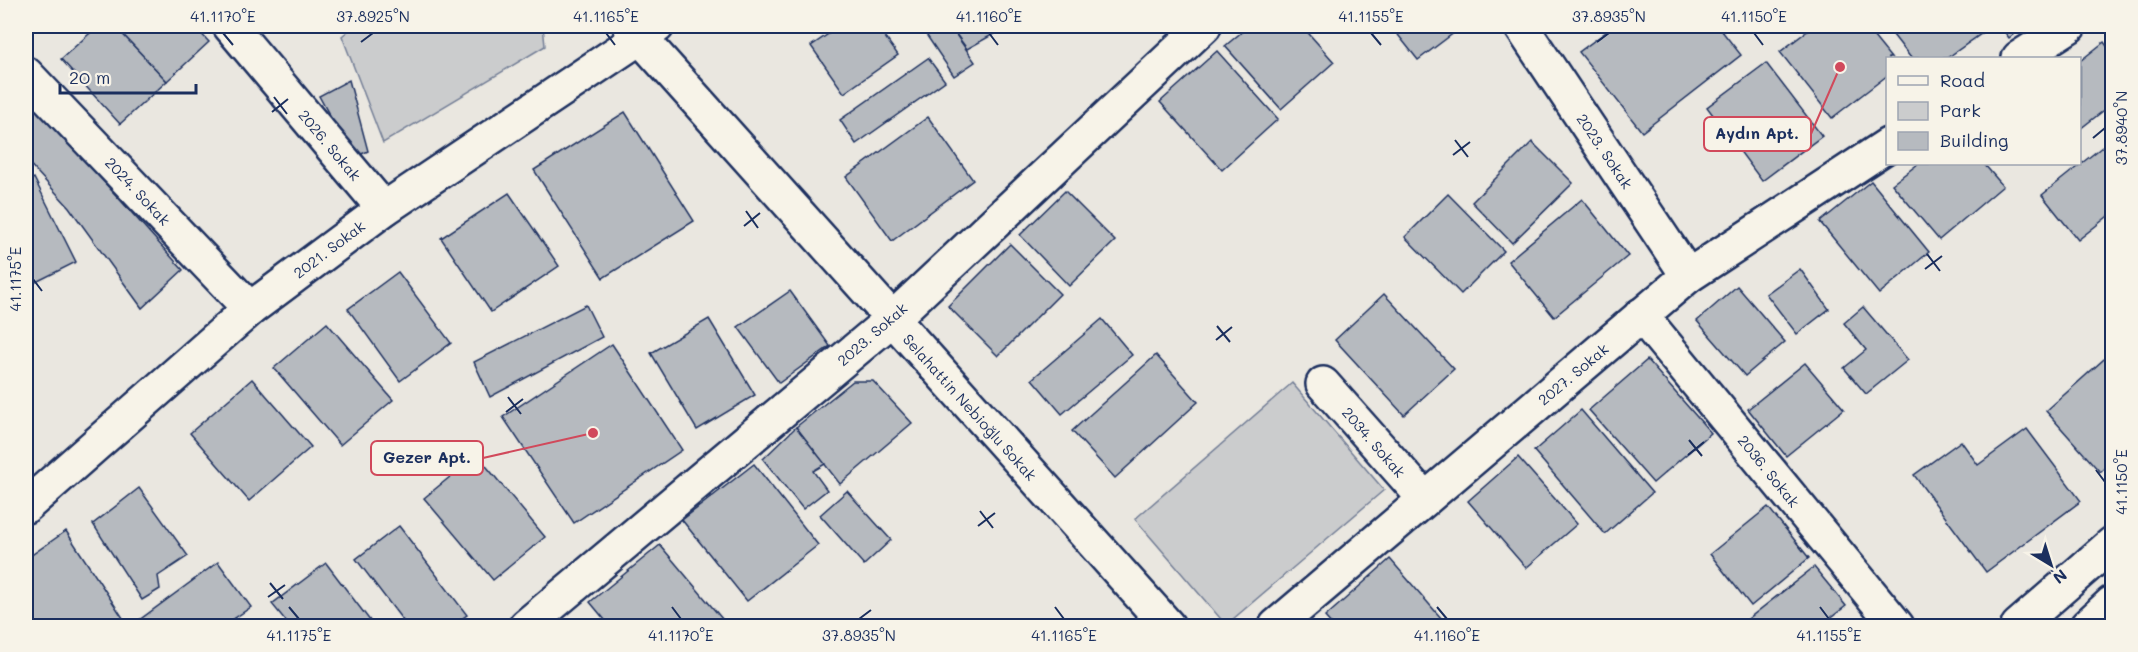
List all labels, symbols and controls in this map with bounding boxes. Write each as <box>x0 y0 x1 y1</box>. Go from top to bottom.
text: 41.1170°E <box>190 6 256 26</box>
text: 37.8925°N <box>336 6 410 26</box>
text: 41.1165°E <box>573 6 639 26</box>
text: 41.1160°E <box>956 6 1022 26</box>
text: 41.1155°E <box>1338 6 1404 26</box>
text: 37.8935°N <box>1572 6 1646 26</box>
text: 41.1150°E <box>1721 6 1787 26</box>
scale bar <box>60 57 196 95</box>
legend <box>1886 57 2081 165</box>
text: 20 m <box>69 65 110 89</box>
text: Road <box>1940 68 1985 92</box>
text: 37.8940°N <box>2111 91 2131 165</box>
text: Park <box>1940 98 1981 122</box>
street label: 2026. Sokak <box>294 105 366 185</box>
street label: 2023. Sokak <box>1572 110 1638 193</box>
callout: Aydın Apt. <box>1704 117 1811 151</box>
text: Aydın Apt. <box>1715 122 1799 143</box>
text: Building <box>1940 128 2008 152</box>
street label: 2024. Sokak <box>101 152 175 230</box>
street label: 2021. Sokak <box>289 216 369 282</box>
text: 41.1175°E <box>5 246 25 311</box>
street label: 2023. Sokak <box>833 298 911 370</box>
street label: Selahattin Nebioğlu Sokak <box>899 329 1041 485</box>
street label: 2027. Sokak <box>1534 339 1612 409</box>
street label: 2034. Sokak <box>1338 403 1410 481</box>
street label: 2036. Sokak <box>1734 431 1804 511</box>
callout: Gezer Apt. <box>371 441 483 475</box>
text: Gezer Apt. <box>383 446 471 467</box>
text: 41.1150°E <box>2111 449 2131 515</box>
north arrow <box>2021 535 2081 595</box>
text: N <box>2049 565 2072 589</box>
text: 41.1175°E <box>267 625 332 645</box>
text: 41.1170°E <box>648 625 714 645</box>
text: 37.8935°N <box>822 625 896 645</box>
text: 41.1165°E <box>1031 625 1097 645</box>
text: 41.1160°E <box>1414 625 1480 645</box>
text: 41.1155°E <box>1796 625 1862 645</box>

